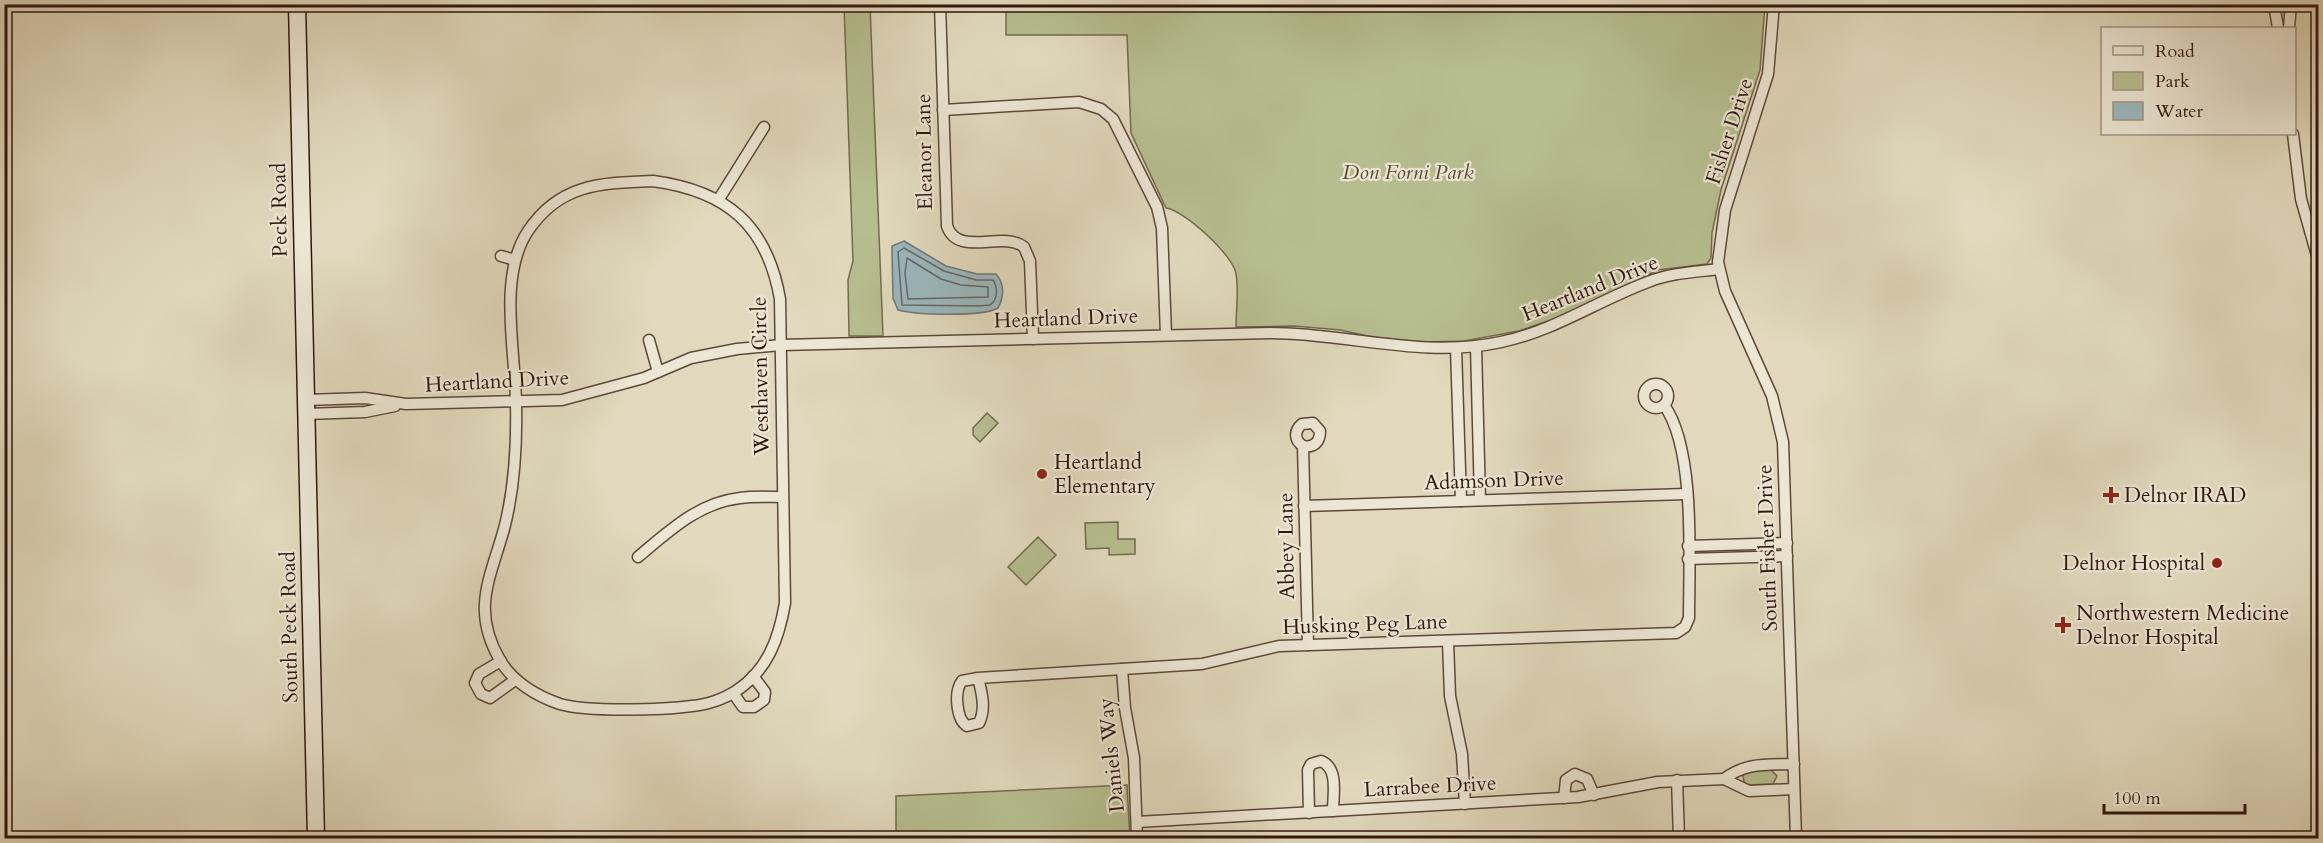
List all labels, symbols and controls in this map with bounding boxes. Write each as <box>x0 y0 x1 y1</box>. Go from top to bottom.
legend <box>2101 27 2296 135</box>
text: Road <box>2155 39 2195 64</box>
text: Park <box>2155 69 2190 94</box>
street label: Fisher Drive <box>1699 74 1760 188</box>
street label: Eleanor Lane <box>909 93 940 211</box>
text: Water <box>2154 99 2204 124</box>
park label: Don Forni Park <box>1342 158 1474 187</box>
street label: Peck Road <box>264 162 295 258</box>
street label: Heartland Drive <box>1518 248 1663 329</box>
street label: Westhaven Circle <box>745 296 776 457</box>
street label: Heartland Drive <box>993 301 1139 336</box>
street label: Heartland Drive <box>424 363 570 400</box>
place label: Heartland Elementary <box>1054 448 1156 501</box>
street label: Adamson Drive <box>1424 464 1564 497</box>
street label: South Fisher Drive <box>1750 464 1785 632</box>
marker: Heartland Elementary <box>1035 467 1049 481</box>
place label: Delnor IRAD <box>2124 481 2246 510</box>
marker: Delnor IRAD <box>2102 486 2120 504</box>
street label: Abbey Lane <box>1271 492 1302 600</box>
place label: Delnor Hospital <box>2062 549 2205 578</box>
street label: South Peck Road <box>274 551 305 703</box>
marker: Delnor Hospital <box>2210 556 2224 570</box>
place label: Northwestern Medicine Delnor Hospital <box>2076 599 2289 652</box>
street label: Husking Peg Lane <box>1282 607 1448 642</box>
marker: Northwestern Medicine Delnor Hospital <box>2054 616 2072 634</box>
street label: Daniels Way <box>1091 696 1132 814</box>
street label: Larrabee Drive <box>1363 769 1497 804</box>
scale bar <box>2104 777 2245 815</box>
text: 100 m <box>2113 786 2161 811</box>

